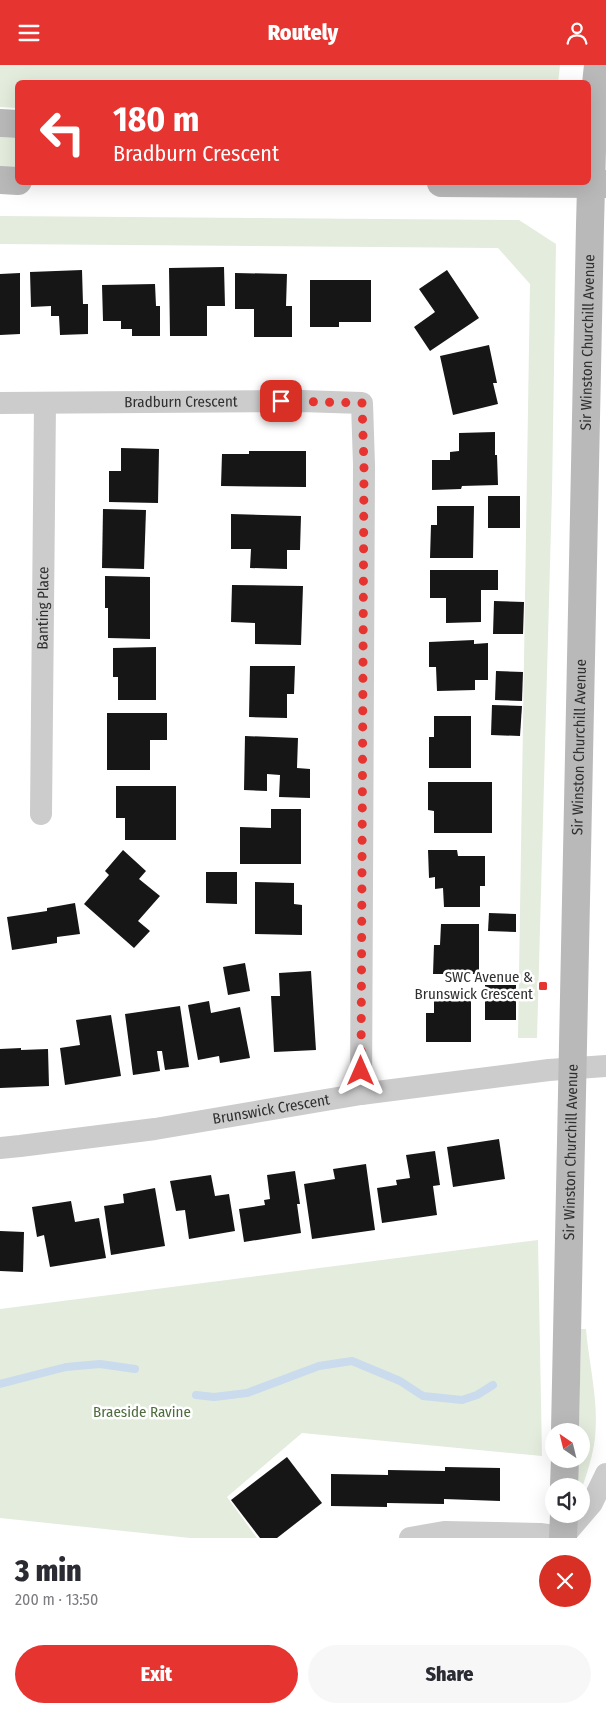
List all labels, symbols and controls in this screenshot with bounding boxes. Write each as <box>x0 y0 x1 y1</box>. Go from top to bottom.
icon: menu <box>15 19 43 47</box>
text: Routely <box>268 19 338 46</box>
icon: person <box>563 19 591 47</box>
text: 180 m <box>113 98 199 140</box>
icon: left <box>30 100 95 165</box>
text: Bradburn Crescent <box>113 140 279 167</box>
street label: Sir Winston Churchill Avenue <box>577 254 598 430</box>
pin <box>260 380 302 422</box>
icon: arrive <box>267 387 295 415</box>
street label: Bradburn Crescent <box>124 392 238 411</box>
street label: Banting Place <box>34 566 52 650</box>
street label: Sir Winston Churchill Avenue <box>568 659 590 835</box>
place label: SWC Avenue & Brunswick Crescent <box>415 968 533 1003</box>
marker: SWC Avenue & Brunswick Crescent <box>537 980 549 992</box>
position arrow <box>334 1044 386 1096</box>
street label: Sir Winston Churchill Avenue <box>560 1064 582 1240</box>
street label: Brunswick Crescent <box>211 1090 331 1128</box>
park label: Braeside Ravine <box>93 1403 191 1421</box>
north arrow <box>545 1423 590 1467</box>
map controls <box>545 1423 590 1523</box>
button: sound <box>545 1478 590 1523</box>
text: 3 min <box>15 1553 82 1589</box>
button: close <box>539 1555 591 1607</box>
text: 200 m · 13:50 <box>15 1590 98 1609</box>
button: Exit <box>15 1645 298 1703</box>
button: Share <box>308 1645 591 1703</box>

